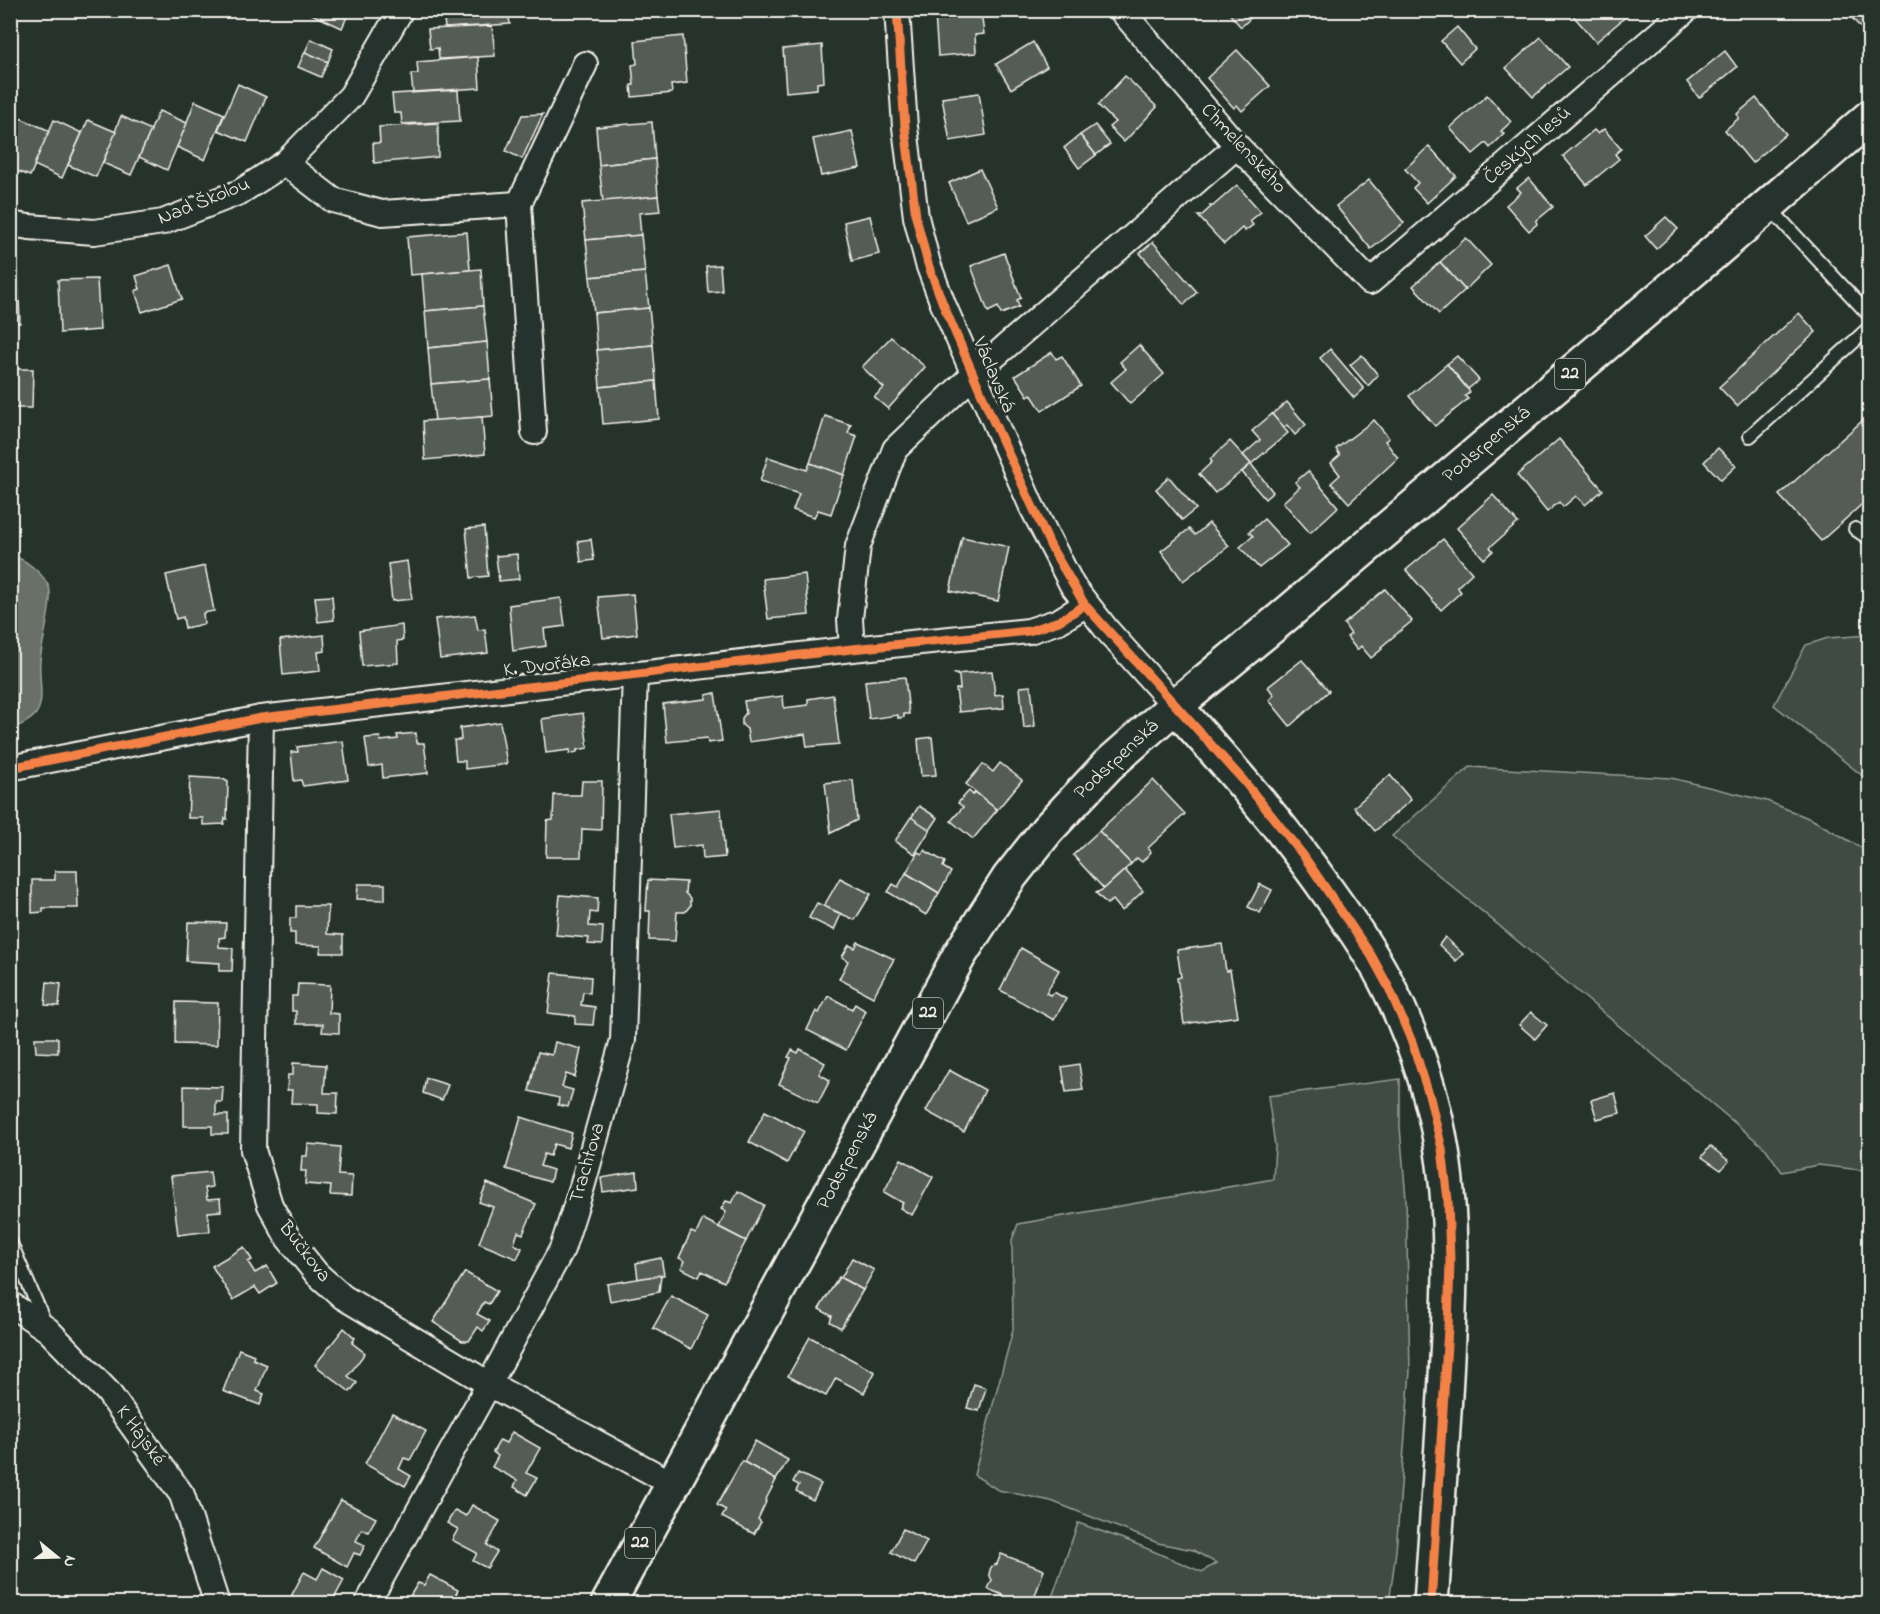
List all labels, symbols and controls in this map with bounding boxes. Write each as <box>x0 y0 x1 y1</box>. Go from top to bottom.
street label: Chmelenského <box>1193 97 1293 201</box>
street label: Českých lesů <box>1478 100 1578 192</box>
street label: Nad Školou <box>154 170 254 234</box>
street label: Václavská <box>964 332 1022 417</box>
road number: 22 <box>1555 359 1585 389</box>
street label: Podsrpenská <box>1437 399 1537 491</box>
street label: K. Dvořáka <box>502 646 592 686</box>
street label: Podsrpenská <box>1068 713 1166 807</box>
road number: 22 <box>913 998 943 1028</box>
street label: Podsrpenská <box>810 1107 886 1215</box>
street label: Trachtova <box>563 1119 613 1207</box>
street label: Bučkova <box>270 1214 337 1289</box>
street label: K Hajské <box>108 1400 172 1472</box>
north arrow <box>27 1527 87 1587</box>
road number: 22 <box>625 1528 655 1558</box>
text: N <box>56 1552 82 1570</box>

